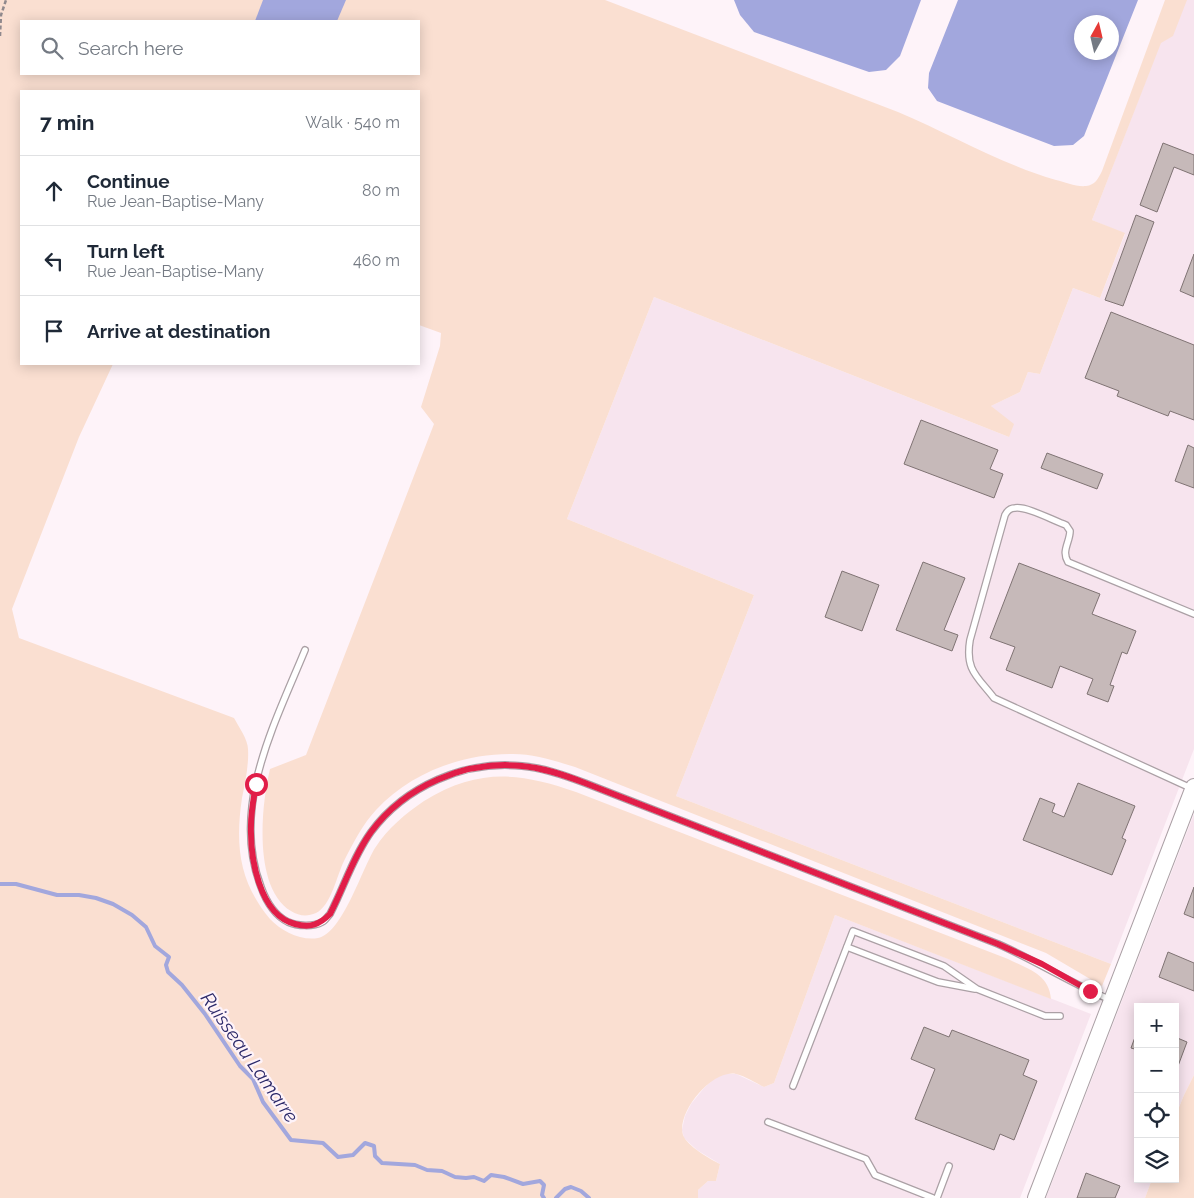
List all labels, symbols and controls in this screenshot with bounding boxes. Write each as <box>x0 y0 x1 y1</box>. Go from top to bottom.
north arrow <box>1074 15 1119 60</box>
search box <box>20 20 420 75</box>
icon: search <box>38 34 66 62</box>
text: Search here <box>78 37 184 59</box>
text: 7 min <box>40 110 94 135</box>
text: Walk · 540 m <box>305 113 400 132</box>
text: Continue <box>87 170 170 192</box>
icon: ahead <box>40 177 68 205</box>
text: 80 m <box>362 181 400 200</box>
text: Rue Jean-Baptise-Many <box>87 192 264 211</box>
text: Turn left <box>87 240 164 262</box>
icon: left <box>40 247 68 275</box>
text: 460 m <box>353 251 400 270</box>
text: Rue Jean-Baptise-Many <box>87 262 264 281</box>
icon: arrive <box>40 317 68 345</box>
text: Arrive at destination <box>87 320 271 342</box>
route start <box>245 773 268 796</box>
route end <box>1079 980 1102 1003</box>
water label: Ruisseau Lamarre <box>197 988 303 1126</box>
map controls <box>1134 1003 1179 1183</box>
button: + <box>1134 1003 1179 1048</box>
button: − <box>1134 1048 1179 1093</box>
button: locate <box>1134 1093 1179 1138</box>
button: layers <box>1134 1138 1179 1183</box>

